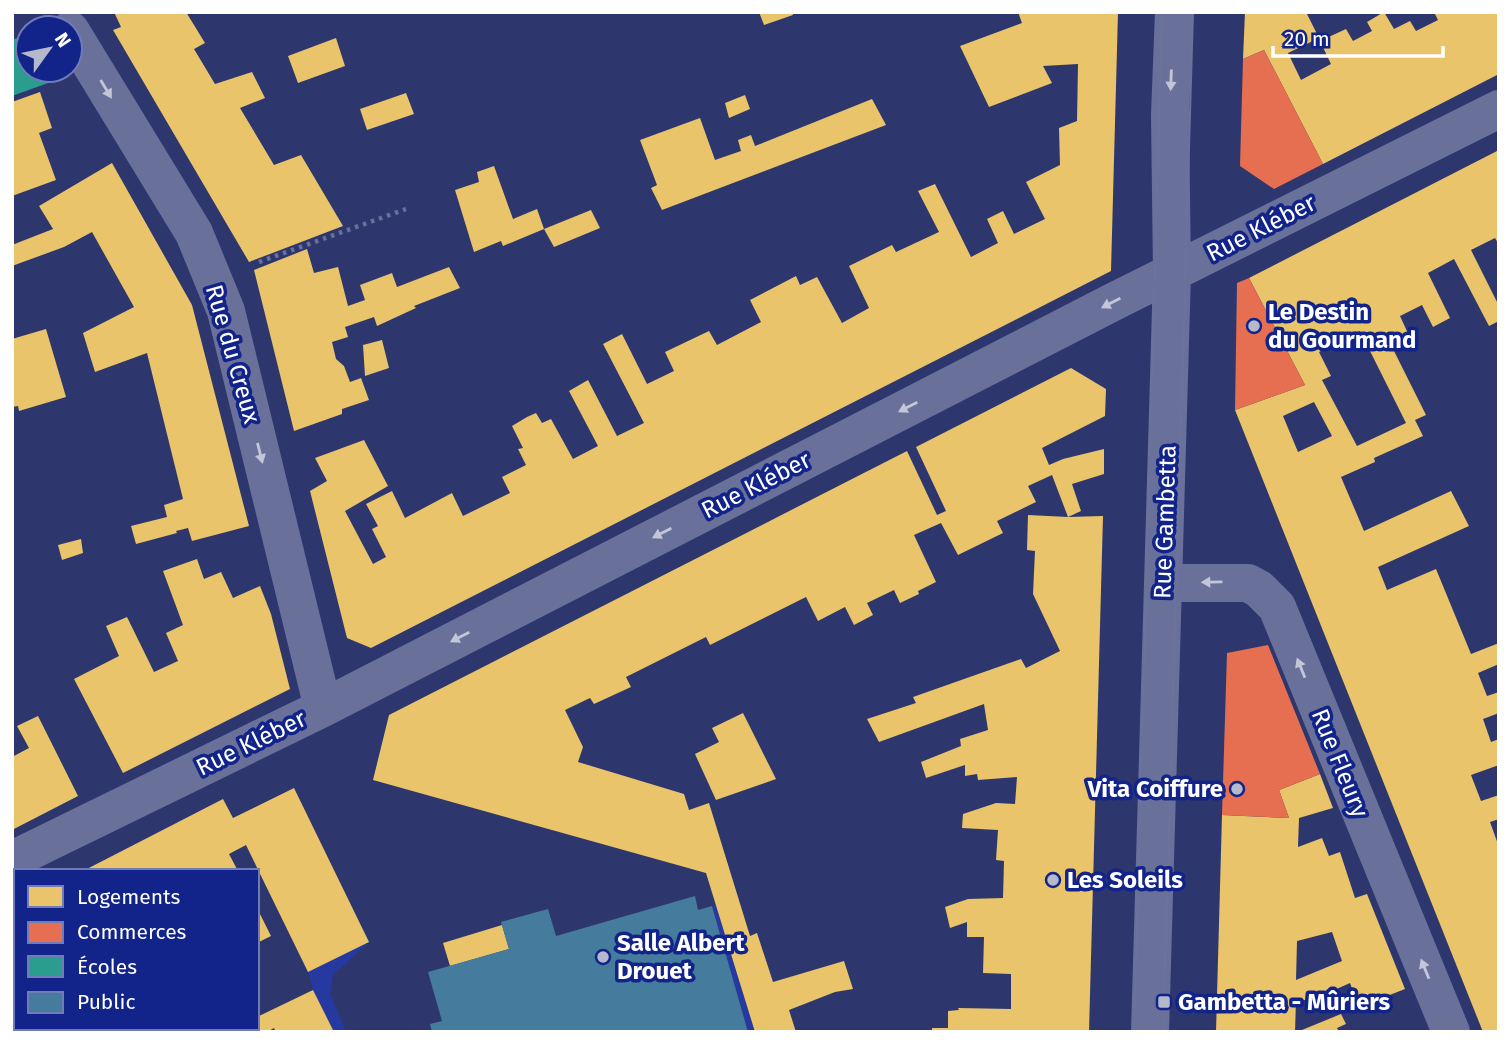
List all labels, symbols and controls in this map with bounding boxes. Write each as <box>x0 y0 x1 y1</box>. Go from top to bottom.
north arrow <box>14 14 84 84</box>
scale bar <box>1273 14 1443 58</box>
text: 20 m <box>1284 26 1330 52</box>
text: N <box>50 28 76 52</box>
one-way arrow <box>1166 70 1177 92</box>
one-way arrow <box>99 79 112 98</box>
street label: Rue Kléber <box>1202 188 1321 267</box>
street label: Rue du Creux <box>200 281 266 427</box>
one-way arrow <box>1100 297 1120 309</box>
place label: Le Destin du Gourmand <box>1268 298 1416 354</box>
marker: Le Destin du Gourmand <box>1246 318 1262 334</box>
one-way arrow <box>898 402 918 413</box>
one-way arrow <box>254 442 265 464</box>
street label: Rue Gambetta <box>1148 444 1182 600</box>
street label: Rue Kléber <box>697 445 816 524</box>
one-way arrow <box>652 528 672 539</box>
one-way arrow <box>1201 576 1223 587</box>
one-way arrow <box>450 632 470 643</box>
one-way arrow <box>1296 657 1307 678</box>
street label: Rue Kléber <box>192 704 311 782</box>
street label: Rue Fleury <box>1306 705 1374 821</box>
place label: Vita Coiffure <box>1087 775 1223 803</box>
marker: Vita Coiffure <box>1229 781 1245 797</box>
place label: Les Soleils <box>1067 866 1183 894</box>
legend <box>14 869 259 1030</box>
marker: Les Soleils <box>1045 872 1061 888</box>
text: Logements <box>77 884 181 910</box>
text: Commerces <box>77 919 187 945</box>
place label: Salle Albert Drouet <box>617 929 745 985</box>
marker: Salle Albert Drouet <box>595 949 611 965</box>
text: Écoles <box>77 954 137 980</box>
one-way arrow <box>1420 958 1431 979</box>
place label: Gambetta - Mûriers <box>1178 988 1391 1016</box>
text: Public <box>77 989 135 1015</box>
marker: Gambetta - Mûriers <box>1156 994 1172 1010</box>

